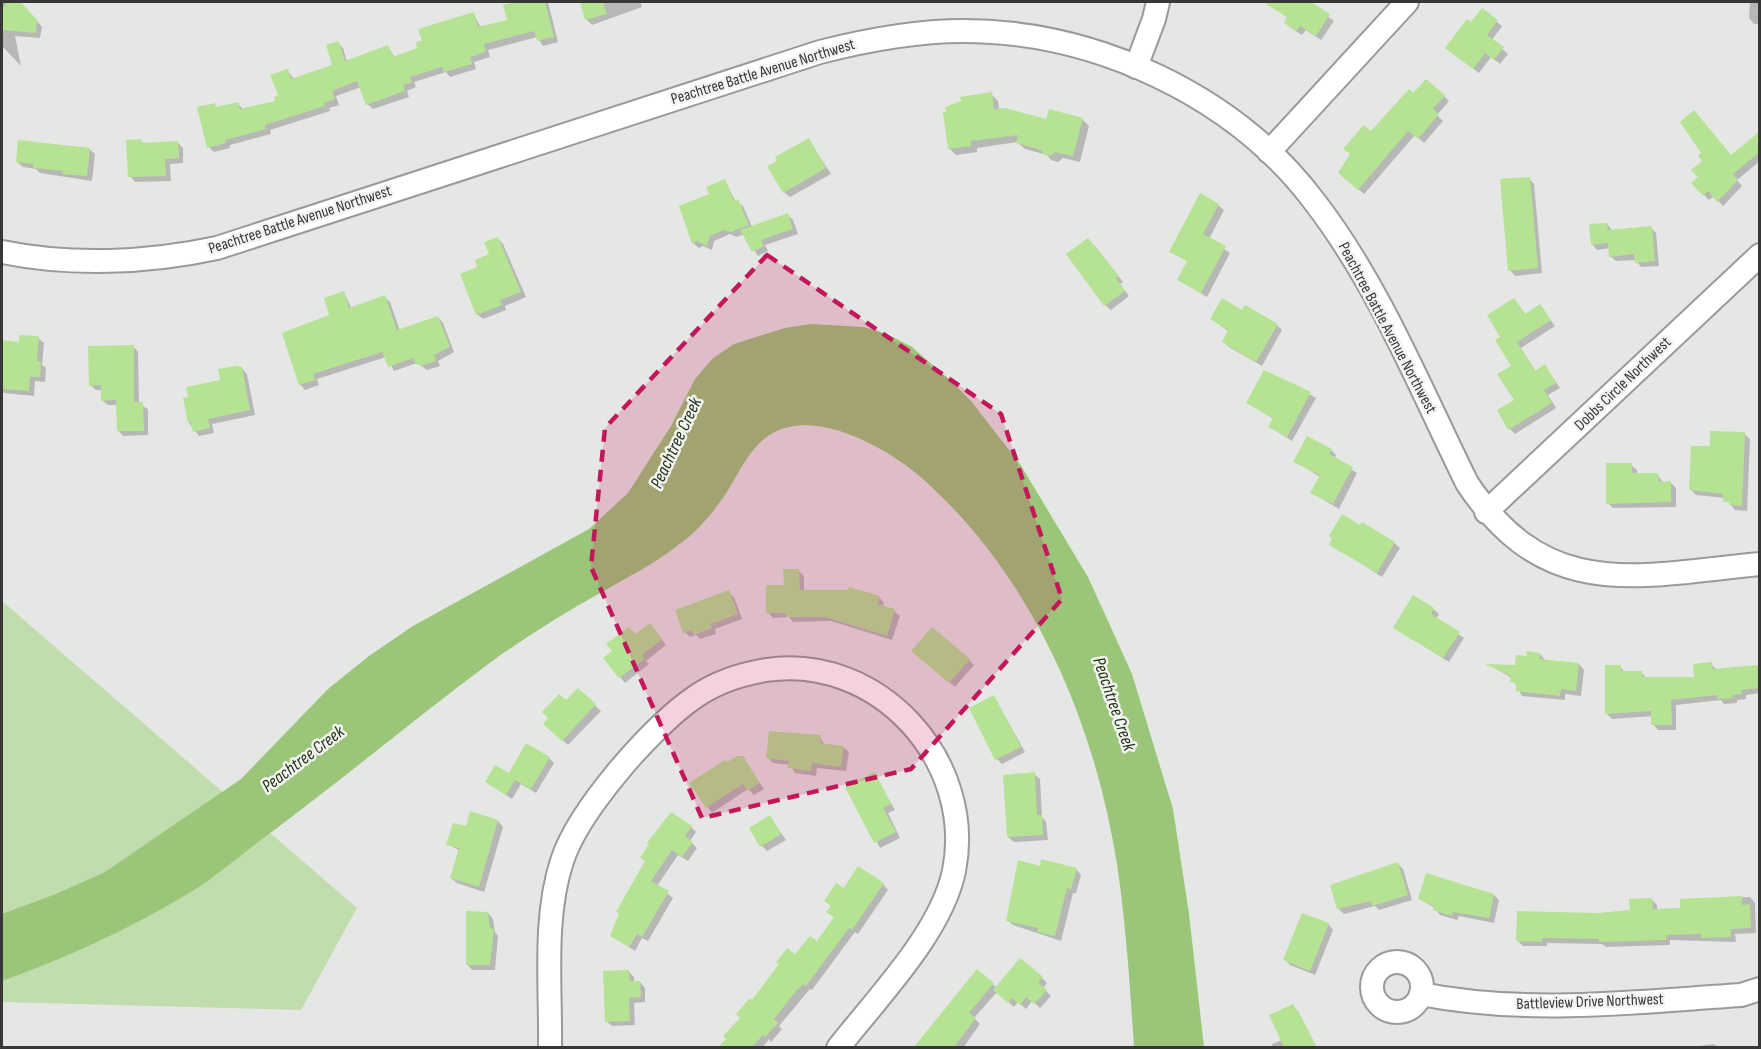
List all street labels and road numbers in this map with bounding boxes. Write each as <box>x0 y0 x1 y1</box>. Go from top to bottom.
street label: Peachtree Battle Avenue Northwest <box>669 35 857 109</box>
street label: Peachtree Battle Avenue Northwest <box>206 181 394 259</box>
street label: Peachtree Battle Avenue Northwest <box>1334 239 1440 417</box>
street label: Dobbs Circle Northwest <box>1571 333 1675 435</box>
street label: Battleview Drive Northwest <box>1516 990 1664 1014</box>

